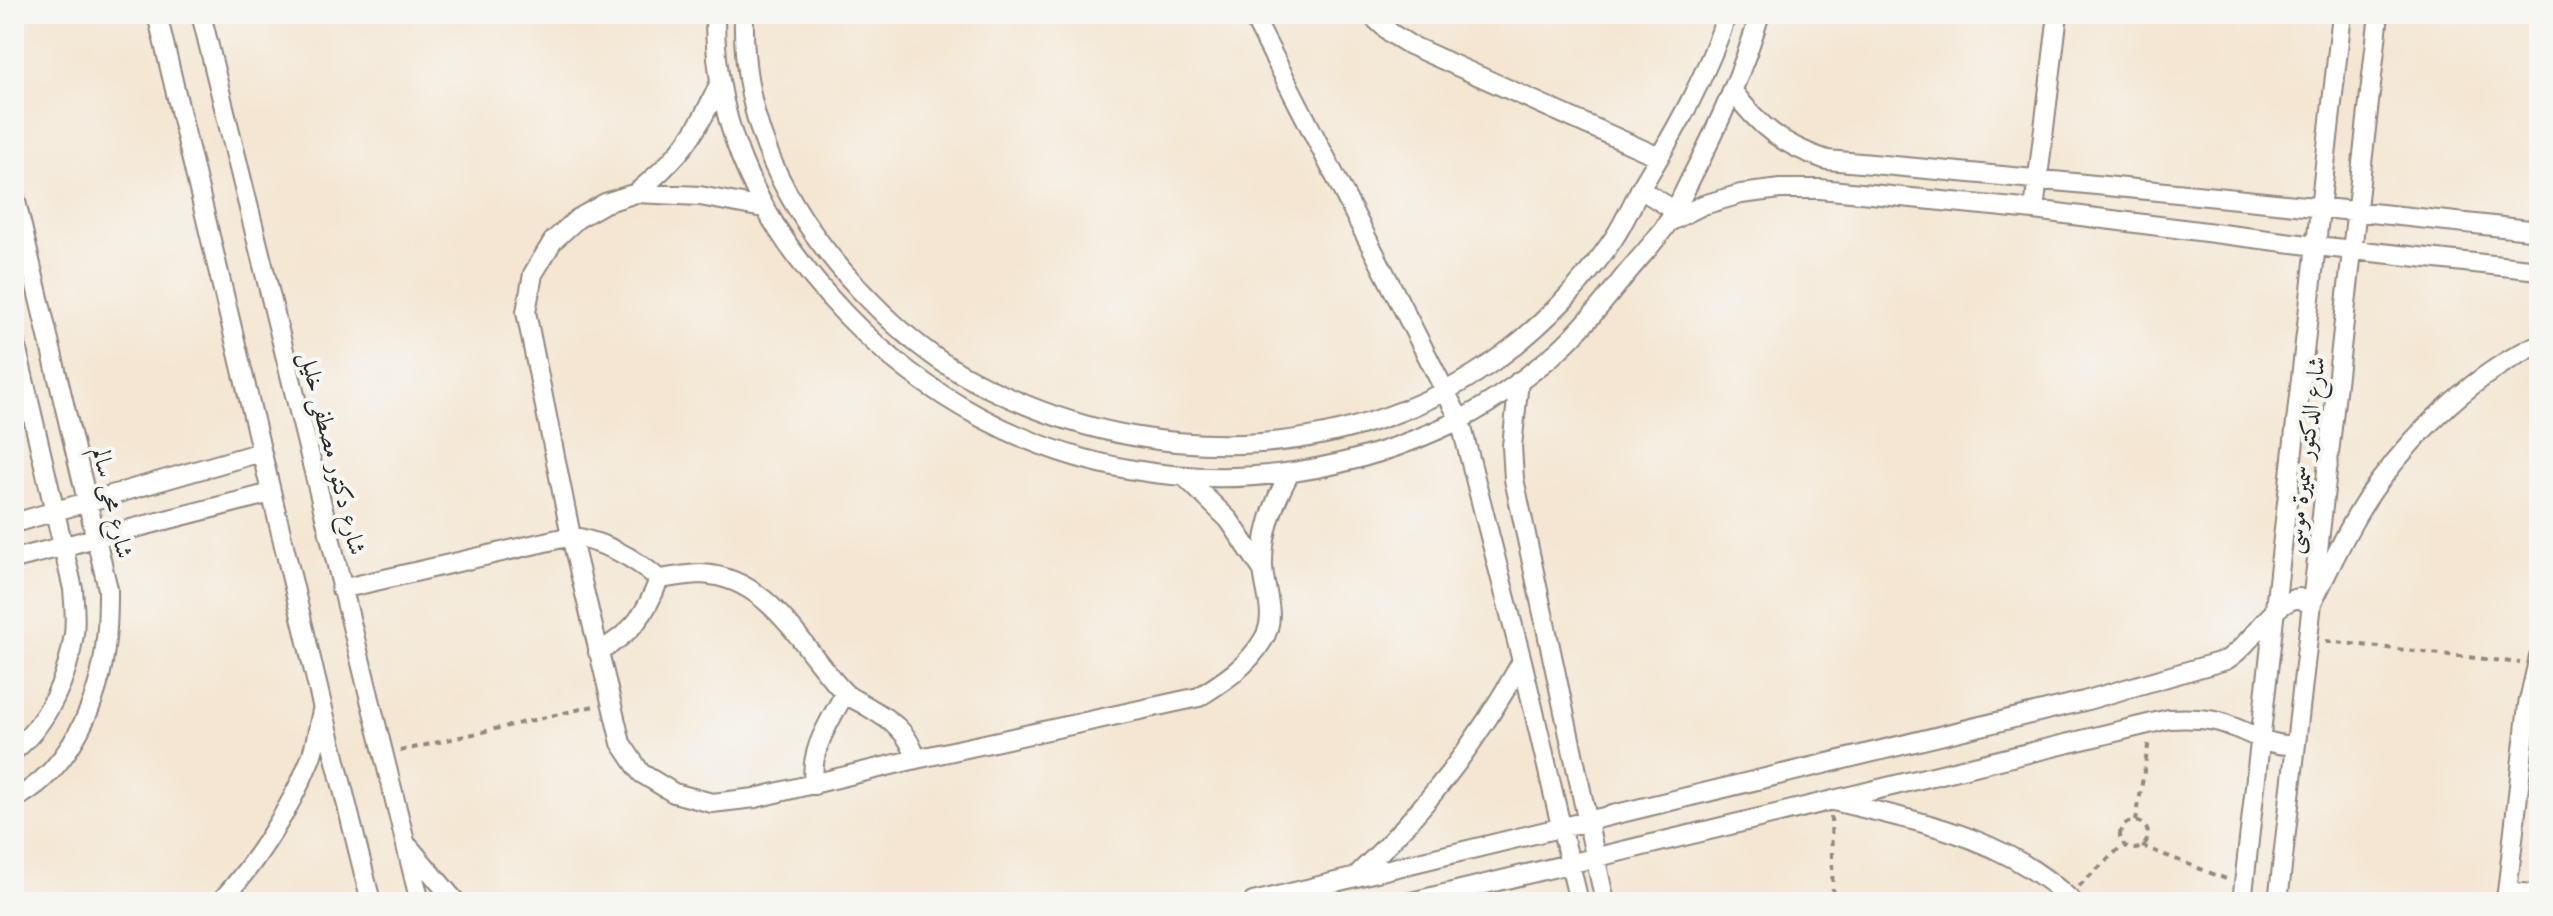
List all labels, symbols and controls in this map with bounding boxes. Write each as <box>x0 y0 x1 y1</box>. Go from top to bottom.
street label: شارع دكتور مصطفى خليل <box>288 348 374 559</box>
street label: شارع الدكتور سميرة موسى <box>2277 355 2337 556</box>
street label: شارع محى سالم <box>80 444 141 563</box>

